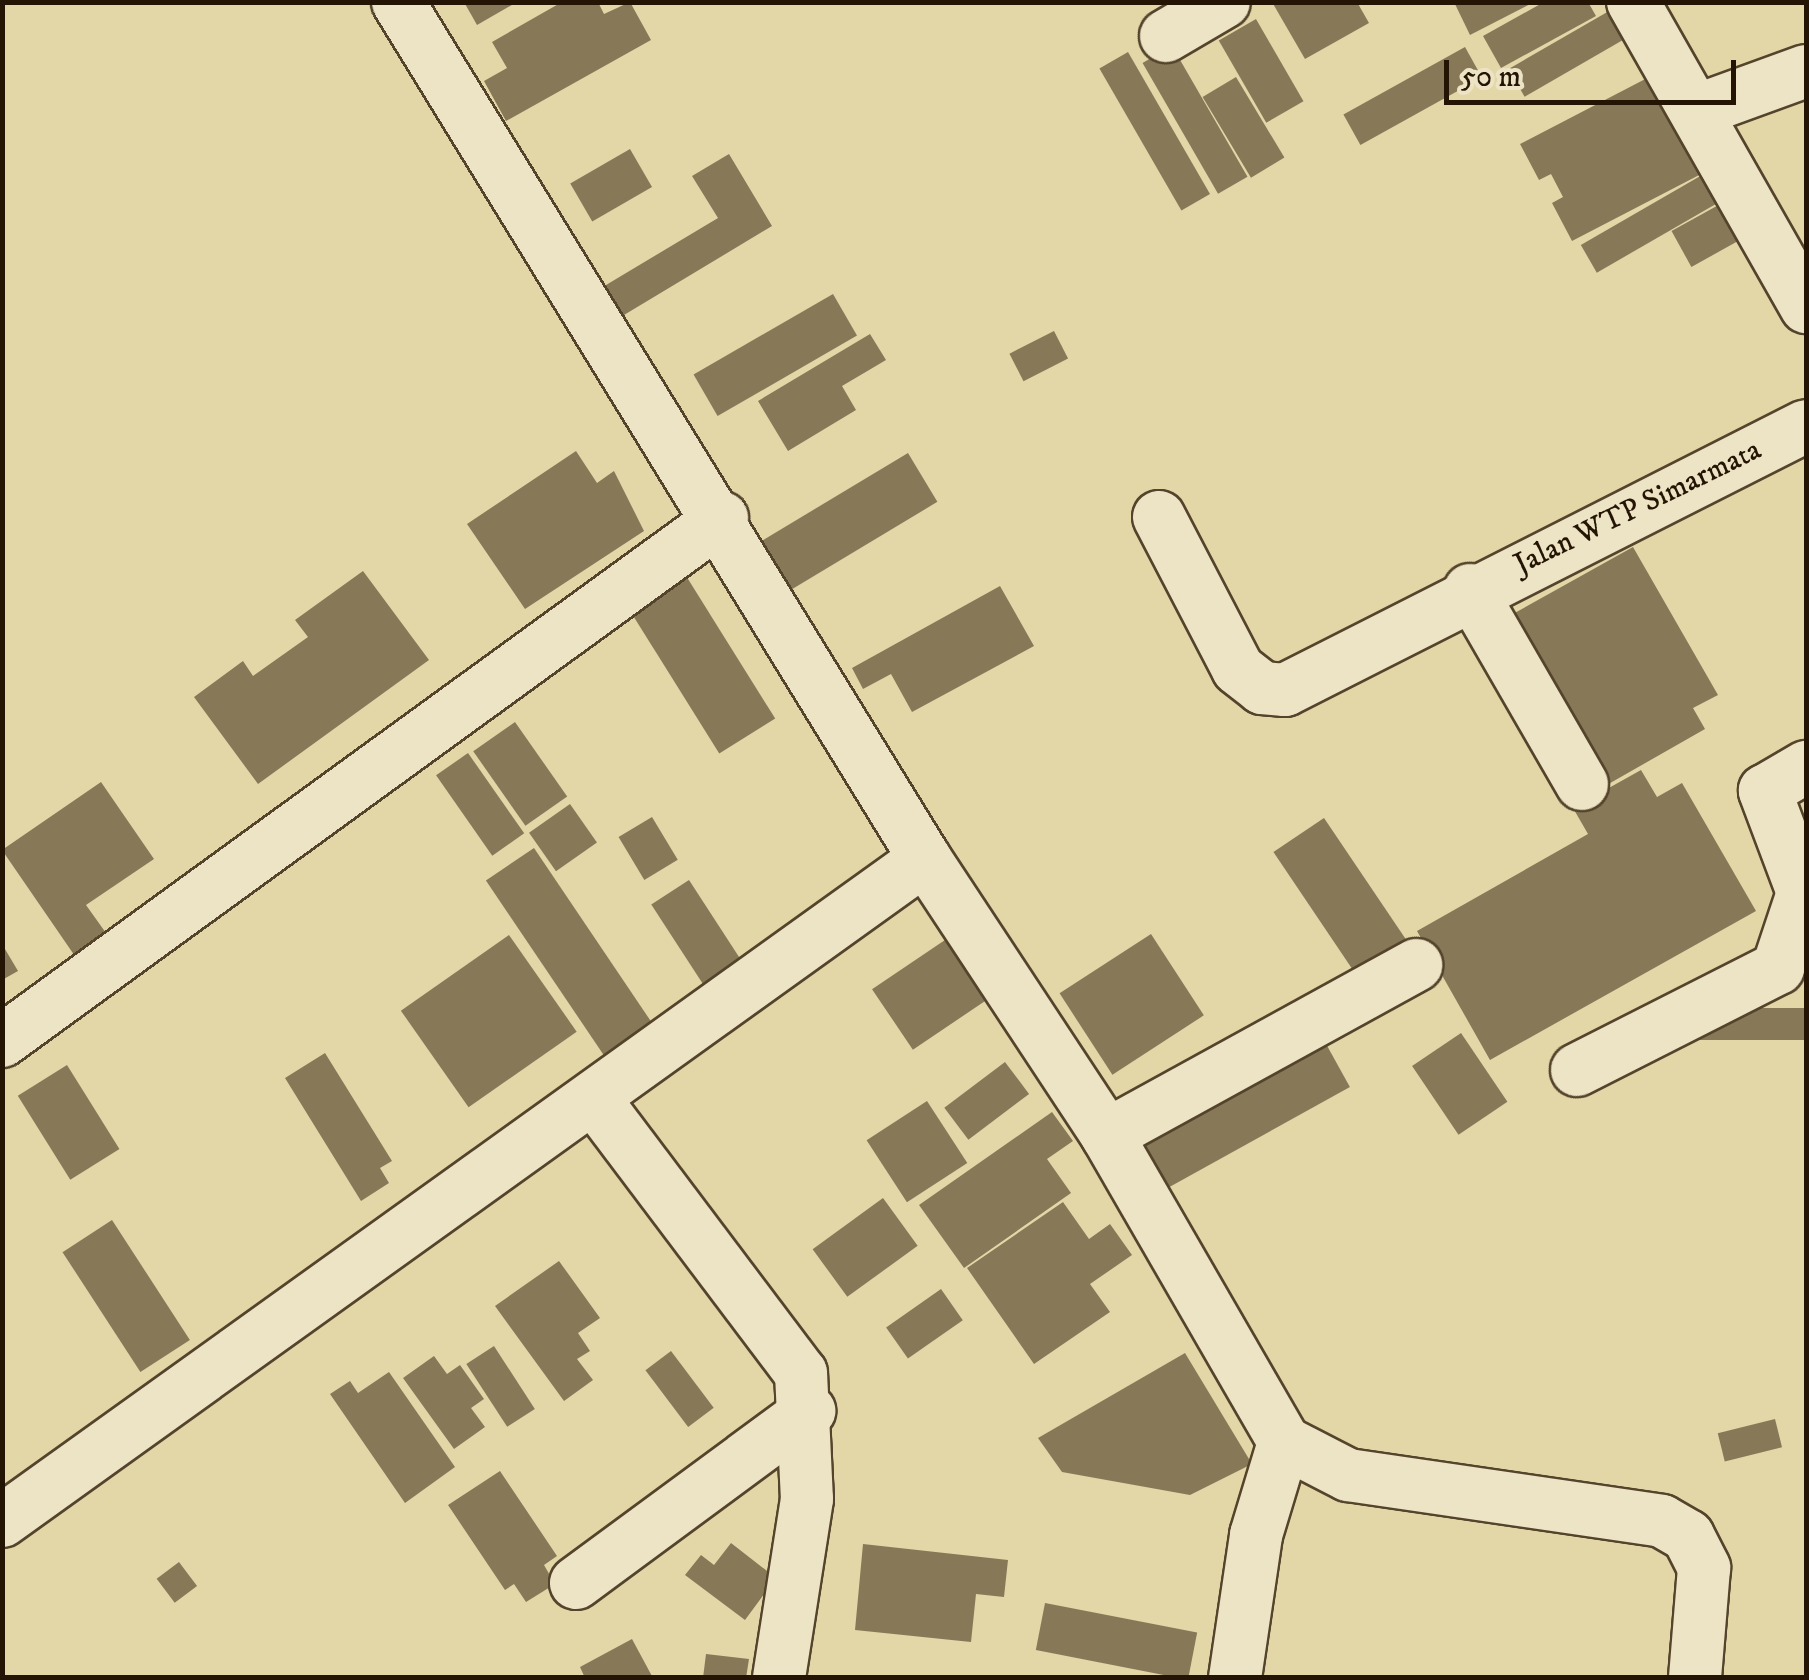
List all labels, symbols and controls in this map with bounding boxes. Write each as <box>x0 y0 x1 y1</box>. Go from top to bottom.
scale bar <box>1449 40 1742 102</box>
text: 50 m <box>1461 59 1521 96</box>
street label: Jalan WTP Simarmata <box>1509 433 1767 583</box>

